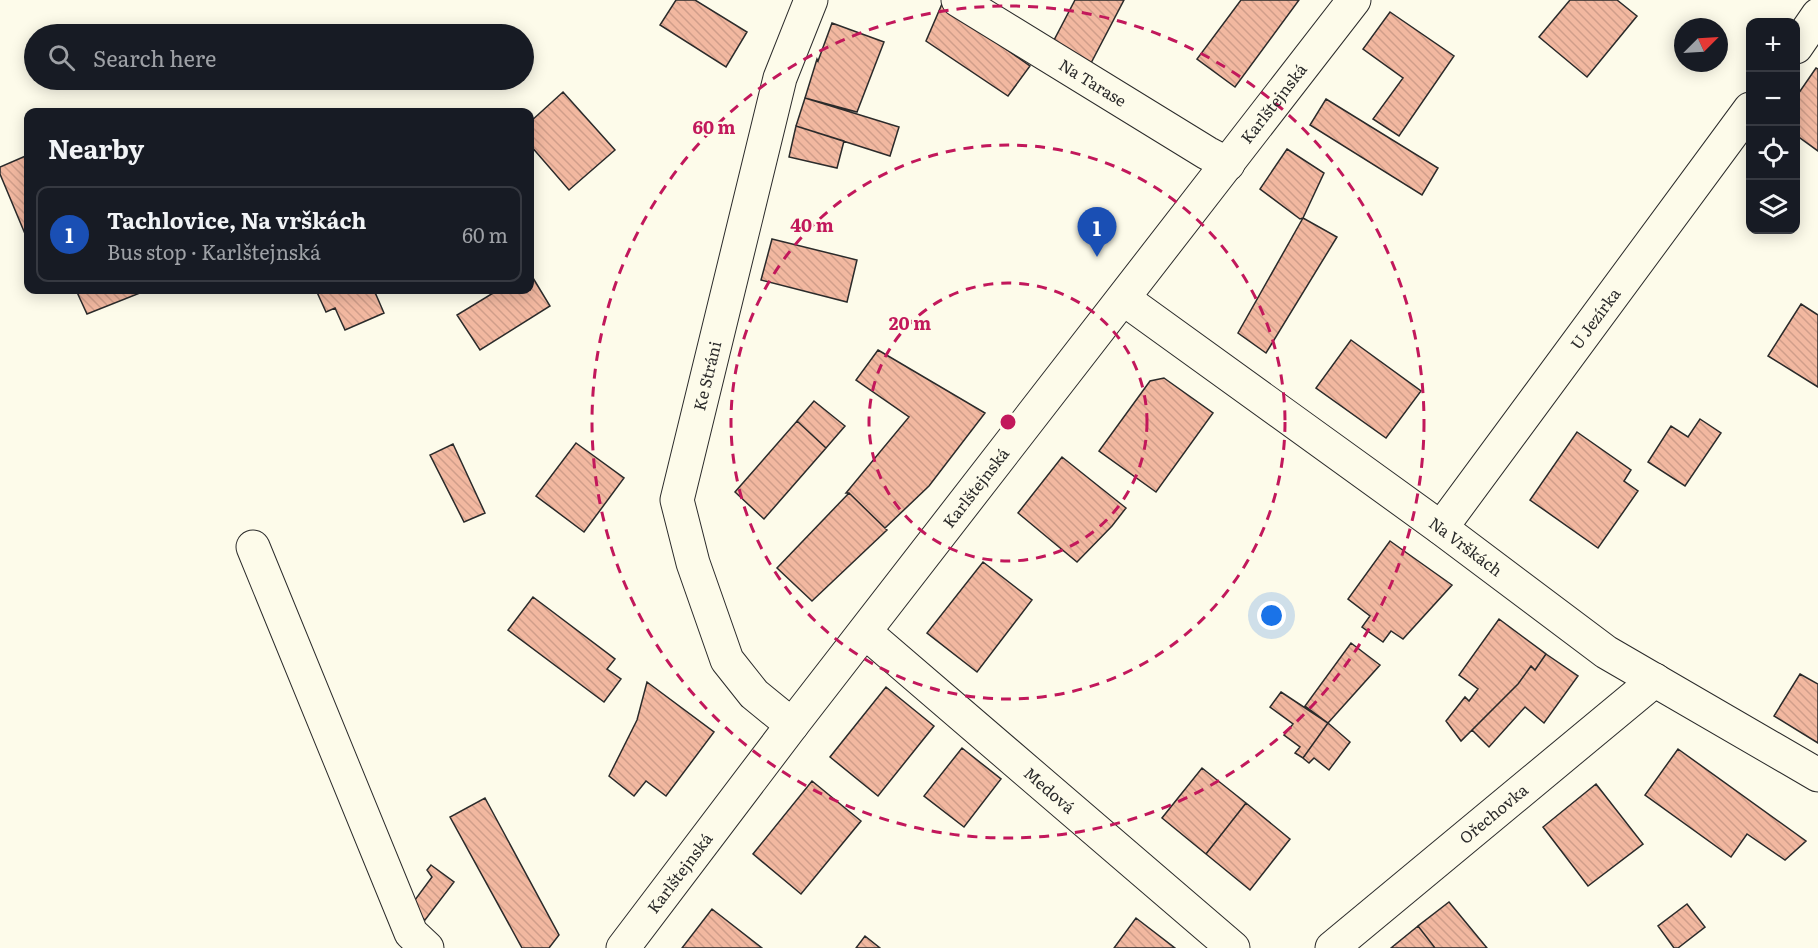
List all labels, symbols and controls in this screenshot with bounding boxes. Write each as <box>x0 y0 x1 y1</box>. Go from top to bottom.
north arrow <box>1674 18 1728 72</box>
map controls <box>1746 18 1800 234</box>
button: + <box>1746 18 1800 72</box>
search box <box>24 24 534 90</box>
icon: search <box>45 41 78 74</box>
text: Search here <box>93 41 216 74</box>
street label: Na Tarase <box>1055 52 1131 112</box>
street label: Karlštejnská <box>1234 58 1312 148</box>
button: − <box>1746 72 1800 126</box>
text: 60 m <box>692 113 736 140</box>
button: locate <box>1746 126 1800 180</box>
text: Nearby <box>48 128 144 167</box>
button: layers <box>1746 180 1800 234</box>
text: Tachlovice, Na vrškách <box>107 203 367 236</box>
pin: 1 <box>1078 208 1116 257</box>
text: 40 m <box>790 211 834 238</box>
text: 1 <box>65 219 74 249</box>
text: 60 m <box>462 219 508 249</box>
text: Bus stop · Karlštejnská <box>107 236 321 266</box>
street label: U Jezírka <box>1564 282 1626 354</box>
text: 20 m <box>889 309 931 336</box>
street label: Ke Stráni <box>686 338 726 413</box>
centre of rings <box>998 412 1018 432</box>
street label: Karlštejnská <box>936 442 1014 532</box>
street label: Na Vrškách <box>1425 510 1508 582</box>
your location <box>1257 601 1286 630</box>
street label: Medová <box>1019 761 1081 819</box>
street label: Ořechovka <box>1453 777 1533 849</box>
street label: Karlštejnská <box>641 827 718 918</box>

